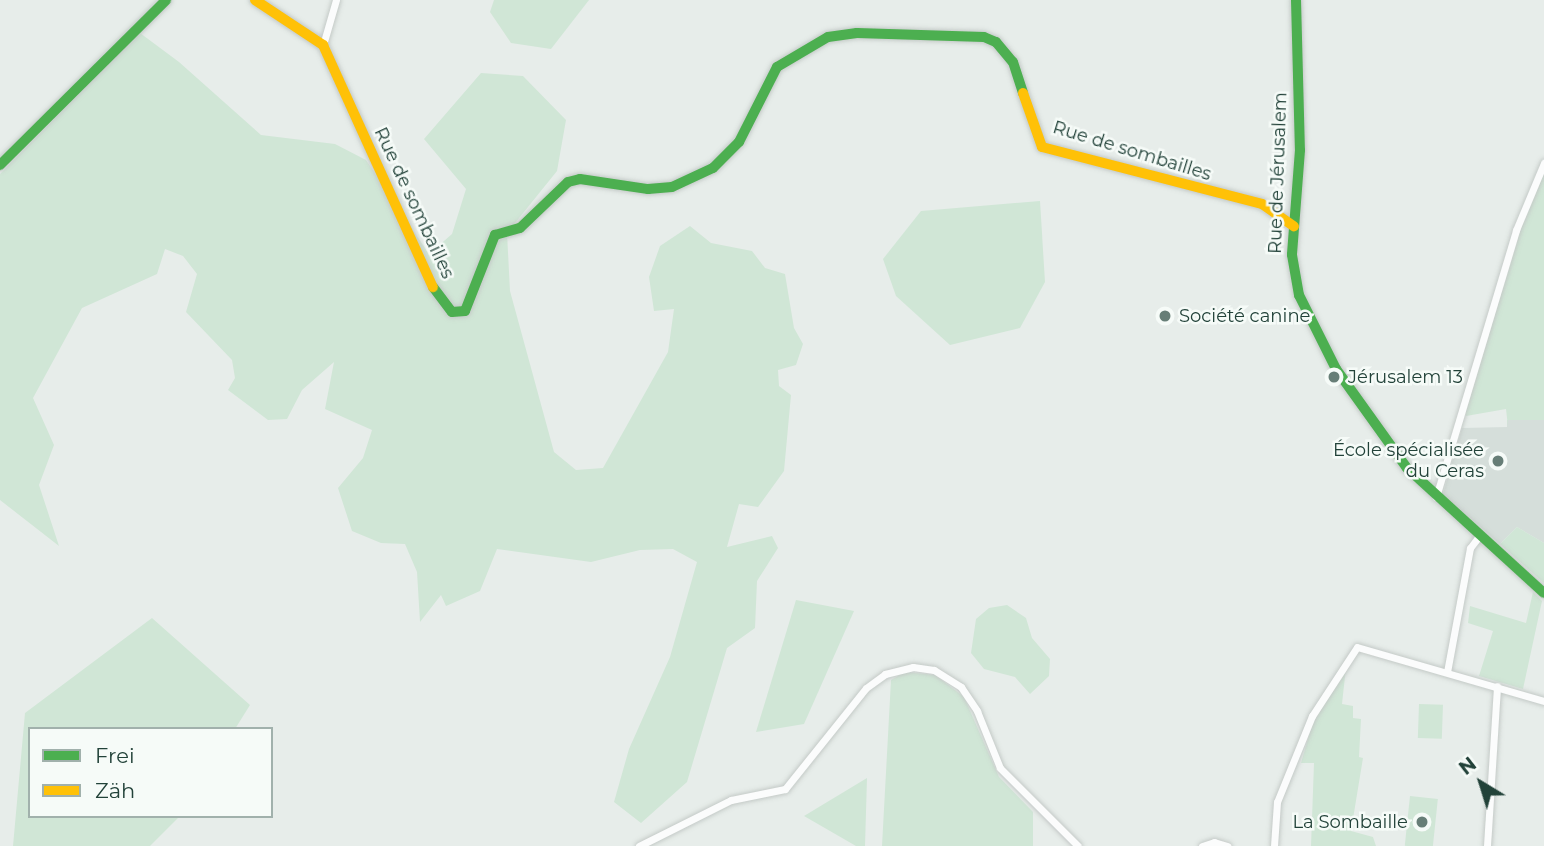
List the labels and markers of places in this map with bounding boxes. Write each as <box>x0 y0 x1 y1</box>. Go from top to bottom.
place label: Société canine <box>1179 305 1310 327</box>
marker: Société canine <box>1157 308 1173 324</box>
place label: Jérusalem 13 <box>1348 366 1463 388</box>
marker: Jérusalem 13 <box>1326 369 1342 385</box>
place label: École spécialisée du Ceras <box>1333 440 1484 482</box>
marker: École spécialisée du Ceras <box>1490 453 1506 469</box>
place label: La Sombaille <box>1292 811 1408 833</box>
marker: La Sombaille <box>1414 814 1430 830</box>

